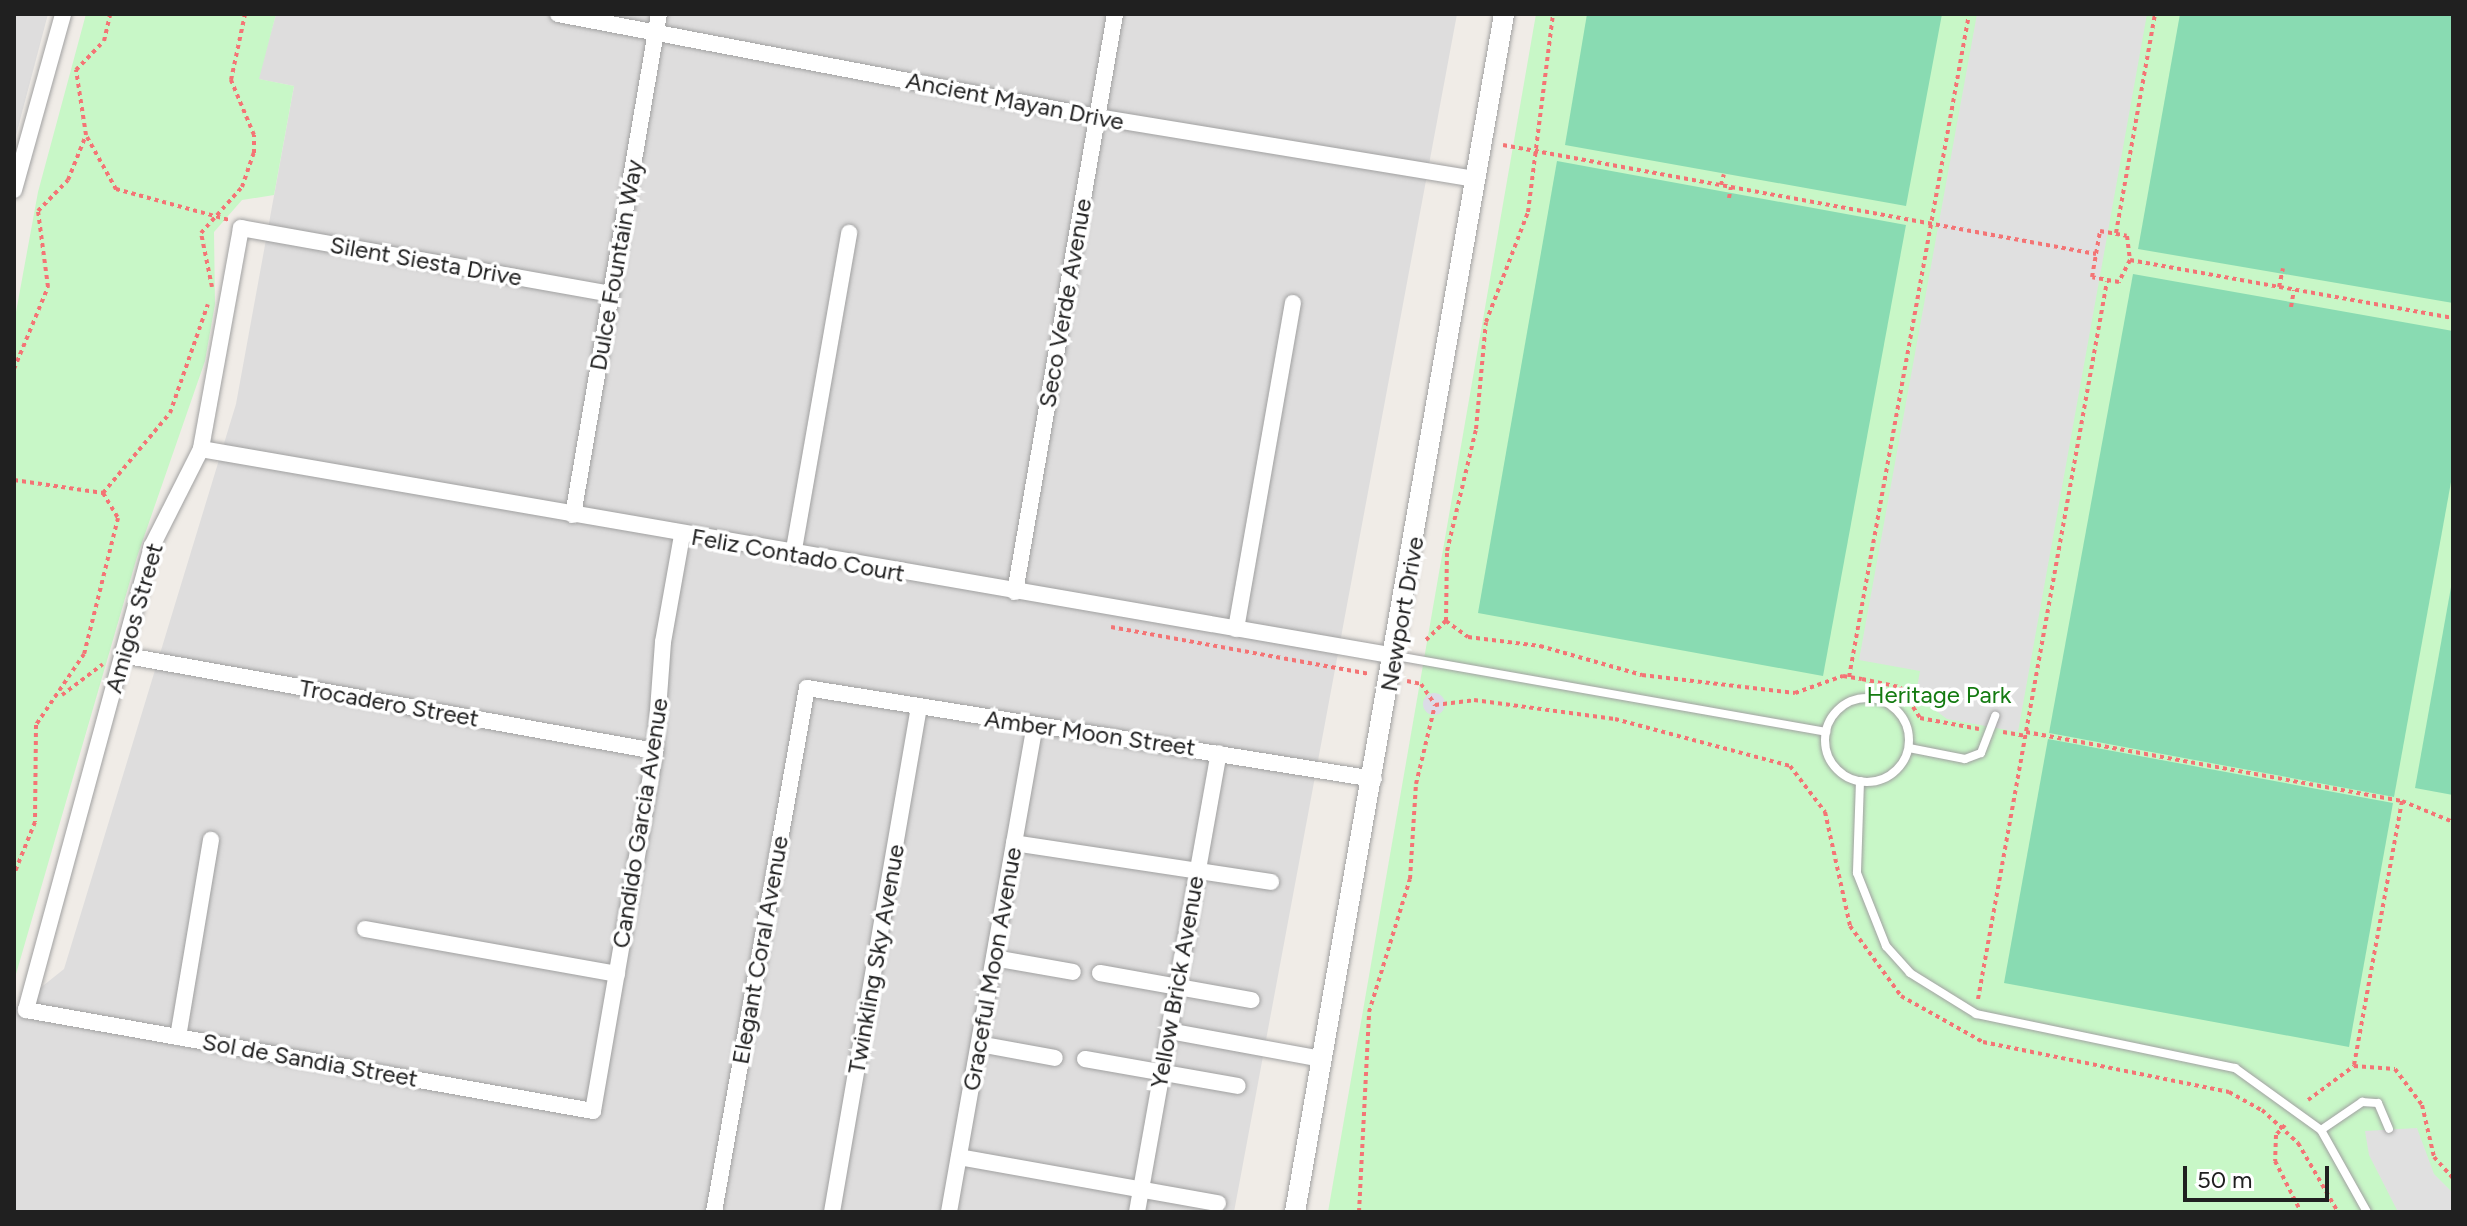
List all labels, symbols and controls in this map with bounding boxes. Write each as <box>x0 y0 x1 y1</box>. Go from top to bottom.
street label: Ancient Mayan Drive <box>904 66 1126 136</box>
street label: Dulce Fountain Way <box>583 157 649 373</box>
street label: Seco Verde Avenue <box>1032 196 1098 410</box>
street label: Silent Siesta Drive <box>328 230 524 292</box>
street label: Feliz Contado Court <box>689 522 907 588</box>
street label: Newport Drive <box>1374 534 1430 694</box>
street label: Amigos Street <box>99 540 169 696</box>
street label: Trocadero Street <box>297 673 481 733</box>
park label: Heritage Park <box>1867 681 2011 709</box>
street label: Candido Garcia Avenue <box>606 696 674 950</box>
street label: Amber Moon Street <box>983 704 1197 762</box>
street label: Elegant Coral Avenue <box>726 834 794 1066</box>
street label: Twinkling Sky Avenue <box>842 842 910 1076</box>
street label: Graceful Moon Avenue <box>956 845 1028 1093</box>
street label: Yellow Brick Avenue <box>1144 874 1210 1090</box>
street label: Sol de Sandia Street <box>200 1027 420 1093</box>
scale bar <box>2187 1150 2333 1200</box>
text: 50 m <box>2197 1165 2253 1194</box>

